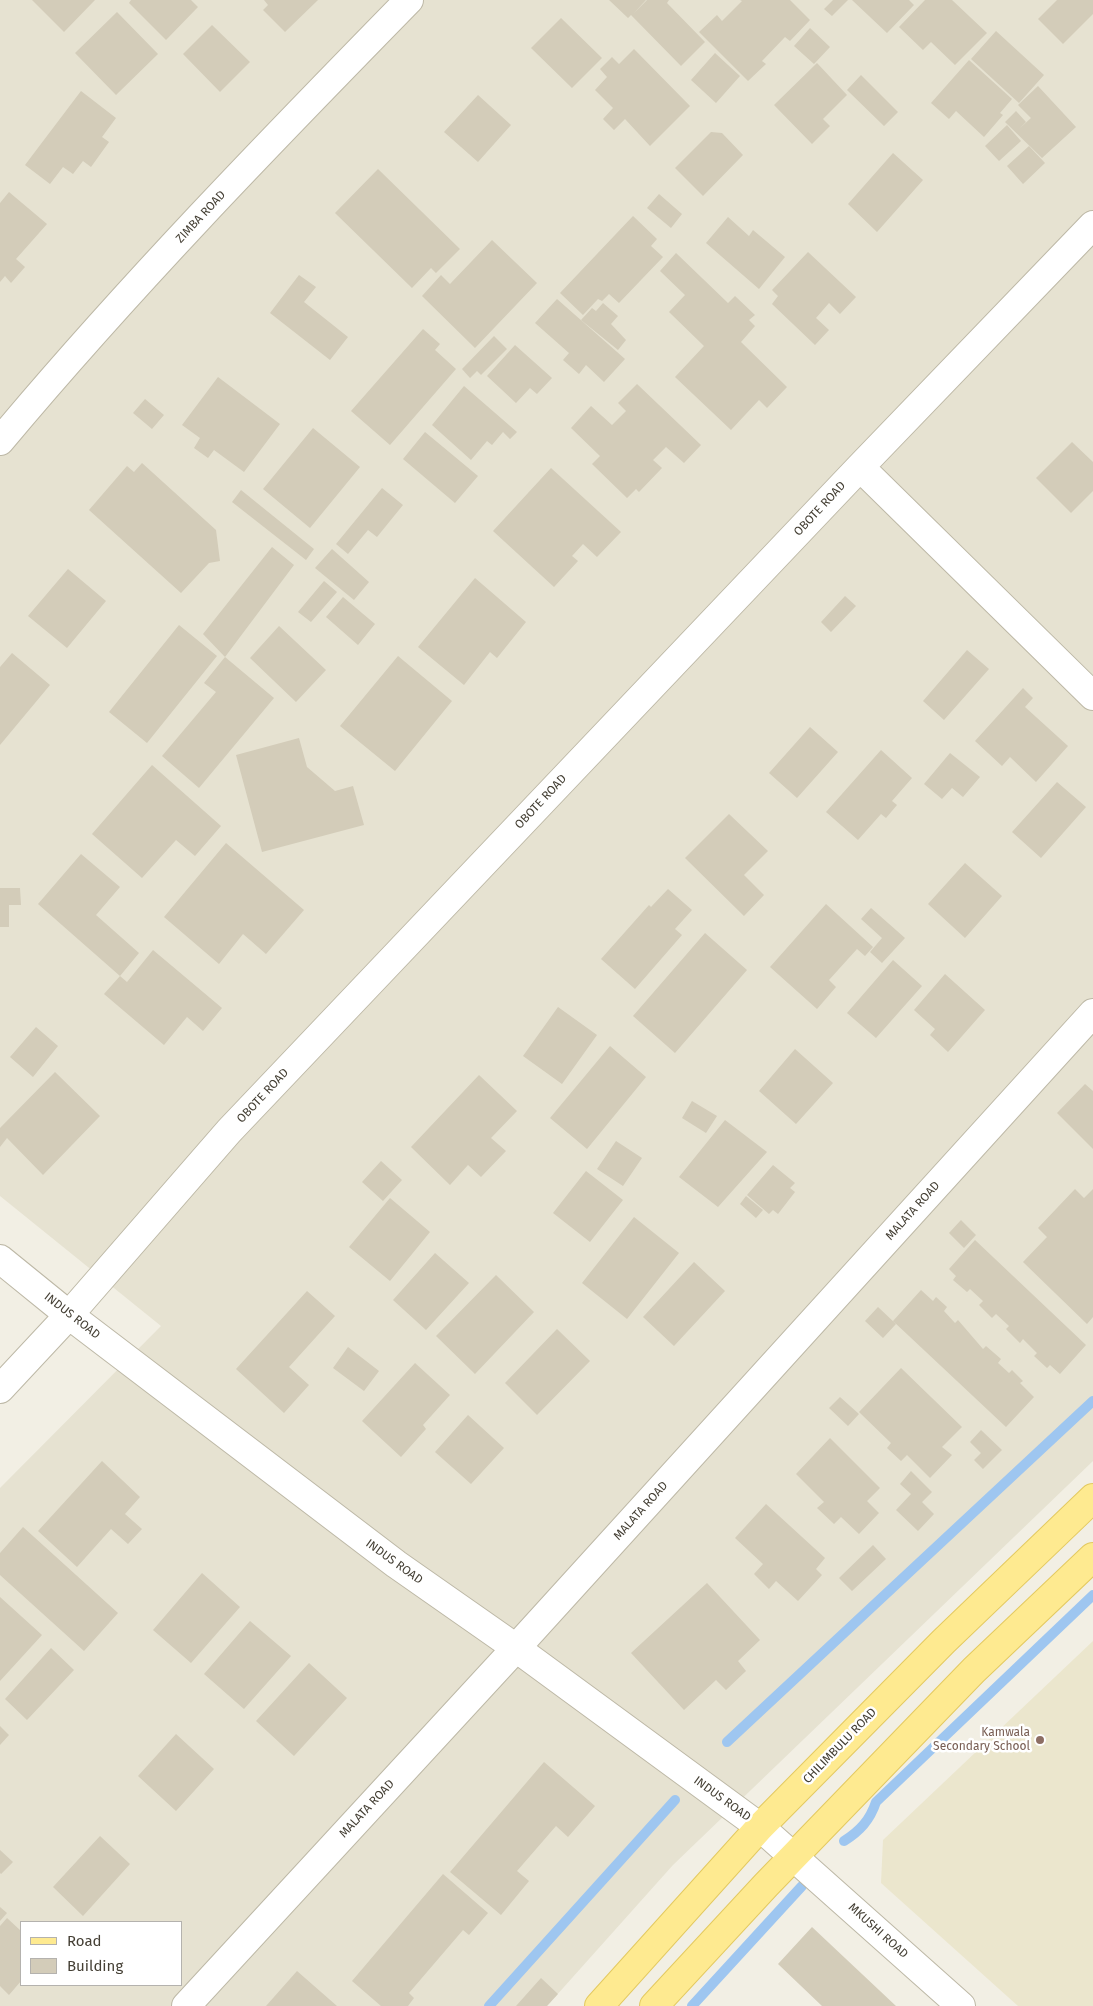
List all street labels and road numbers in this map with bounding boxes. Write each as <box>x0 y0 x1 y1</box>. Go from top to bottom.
street label: ZIMBA ROAD <box>173 188 229 246</box>
street label: OBOTE ROAD <box>791 479 849 539</box>
street label: OBOTE ROAD <box>512 772 570 832</box>
street label: OBOTE ROAD <box>234 1066 292 1126</box>
street label: MALATA ROAD <box>883 1179 943 1243</box>
street label: INDUS ROAD <box>41 1290 103 1342</box>
street label: MALATA ROAD <box>611 1479 671 1543</box>
street label: INDUS ROAD <box>363 1536 425 1588</box>
street label: CHILIMBULU ROAD <box>800 1705 880 1787</box>
street label: INDUS ROAD <box>691 1773 753 1825</box>
street label: MALATA ROAD <box>336 1777 398 1841</box>
street label: MKUSHI ROAD <box>845 1900 911 1962</box>

